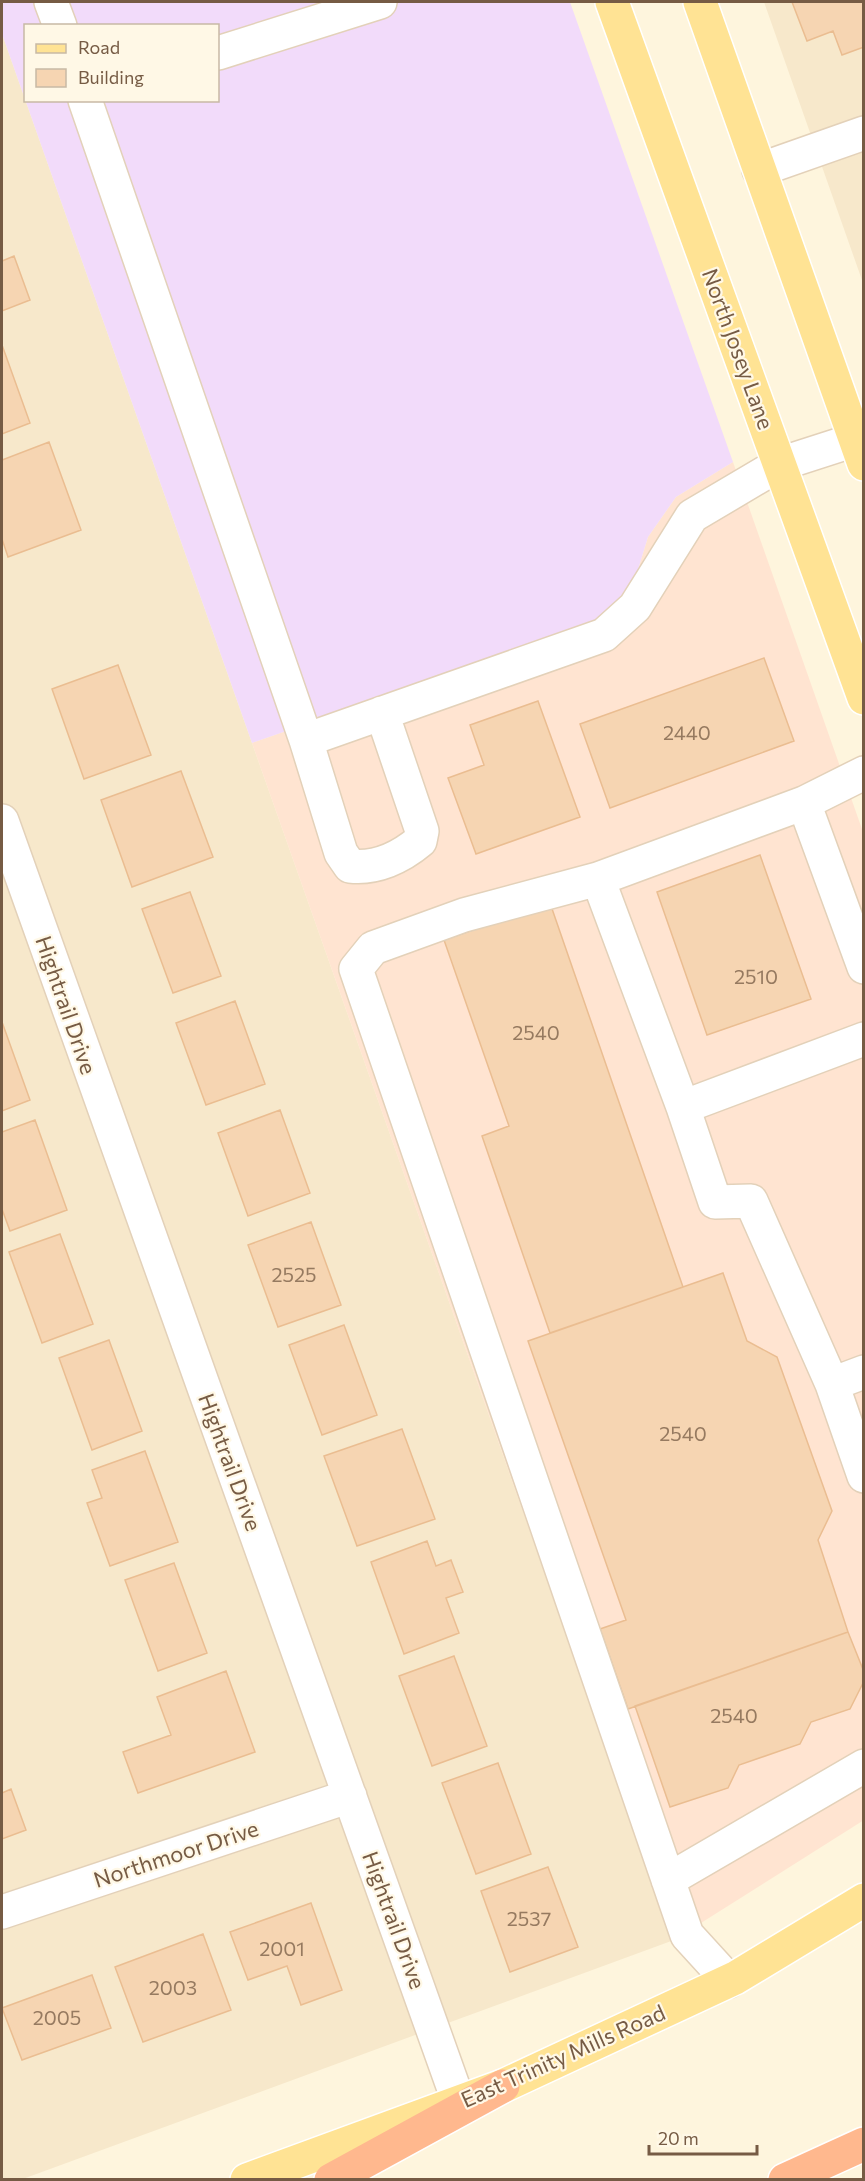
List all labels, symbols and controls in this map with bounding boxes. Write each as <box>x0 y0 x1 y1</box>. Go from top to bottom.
legend <box>24 24 219 102</box>
text: Road <box>78 36 120 58</box>
text: Building <box>78 66 144 88</box>
street label: North Josey Lane <box>697 265 780 433</box>
house number: 2440 <box>663 720 711 744</box>
street label: Hightrail Drive <box>30 932 103 1077</box>
house number: 2510 <box>734 964 778 988</box>
house number: 2540 <box>512 1020 560 1044</box>
house number: 2525 <box>271 1262 317 1286</box>
street label: Hightrail Drive <box>193 1389 268 1534</box>
house number: 2540 <box>659 1421 707 1445</box>
house number: 2540 <box>710 1703 758 1727</box>
street label: Northmoor Drive <box>90 1814 262 1893</box>
street label: Hightrail Drive <box>357 1847 432 1992</box>
house number: 2537 <box>507 1906 551 1930</box>
house number: 2001 <box>259 1936 305 1960</box>
house number: 2003 <box>149 1975 197 1999</box>
street label: East Trinity Mills Road <box>456 1998 669 2113</box>
house number: 2005 <box>33 2005 81 2029</box>
scale bar <box>649 2118 757 2156</box>
text: 20 m <box>658 2127 699 2149</box>

